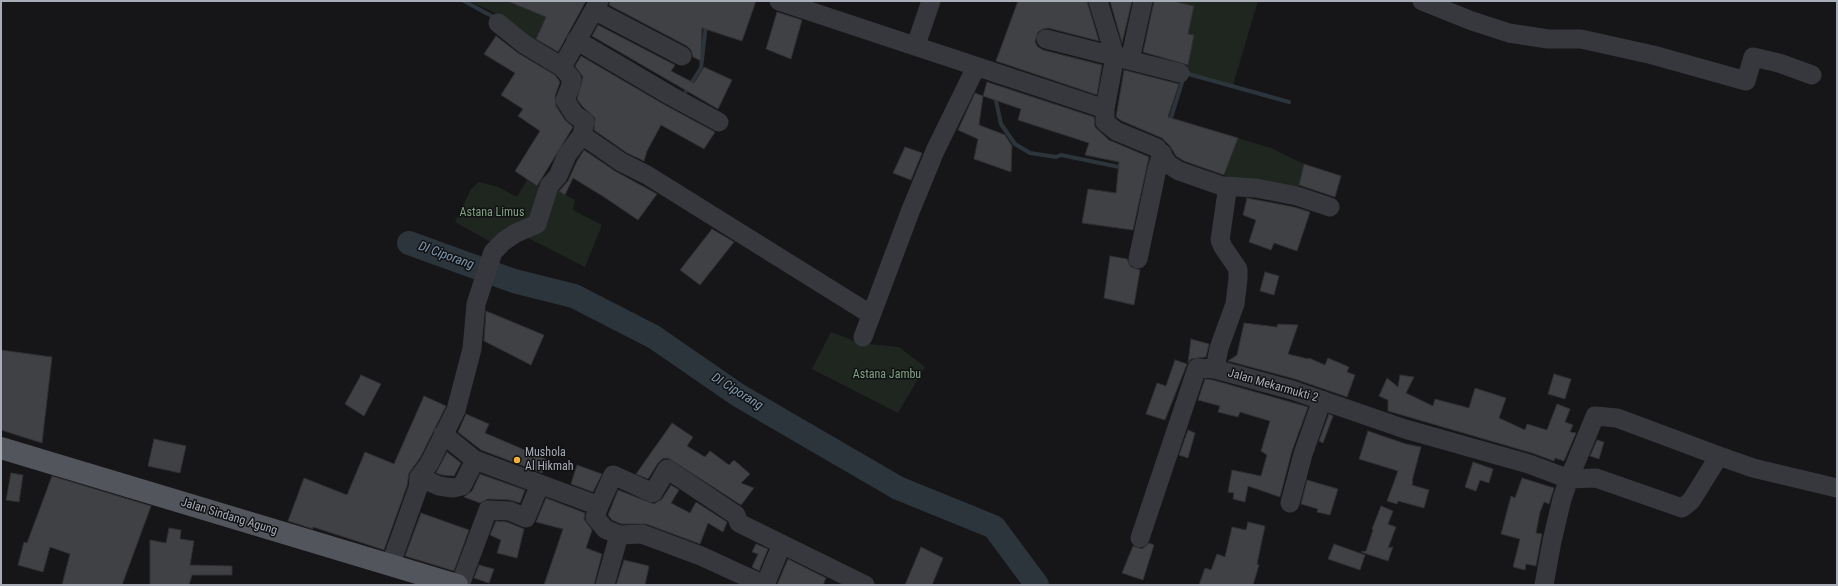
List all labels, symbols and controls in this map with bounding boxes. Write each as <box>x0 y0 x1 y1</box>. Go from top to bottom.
park label: Astana Limus <box>460 206 524 220</box>
water label: DI Ciporang <box>416 239 476 273</box>
street label: Jalan Mekarmukti 2 <box>1226 366 1320 406</box>
park label: Astana Jambu <box>853 368 921 382</box>
water label: DI Ciporang <box>708 370 766 414</box>
place label: Mushola Al Hikmah <box>525 446 574 474</box>
marker: Mushola Al Hikmah <box>512 455 522 465</box>
street label: Jalan Sindang Agung <box>179 496 279 538</box>

